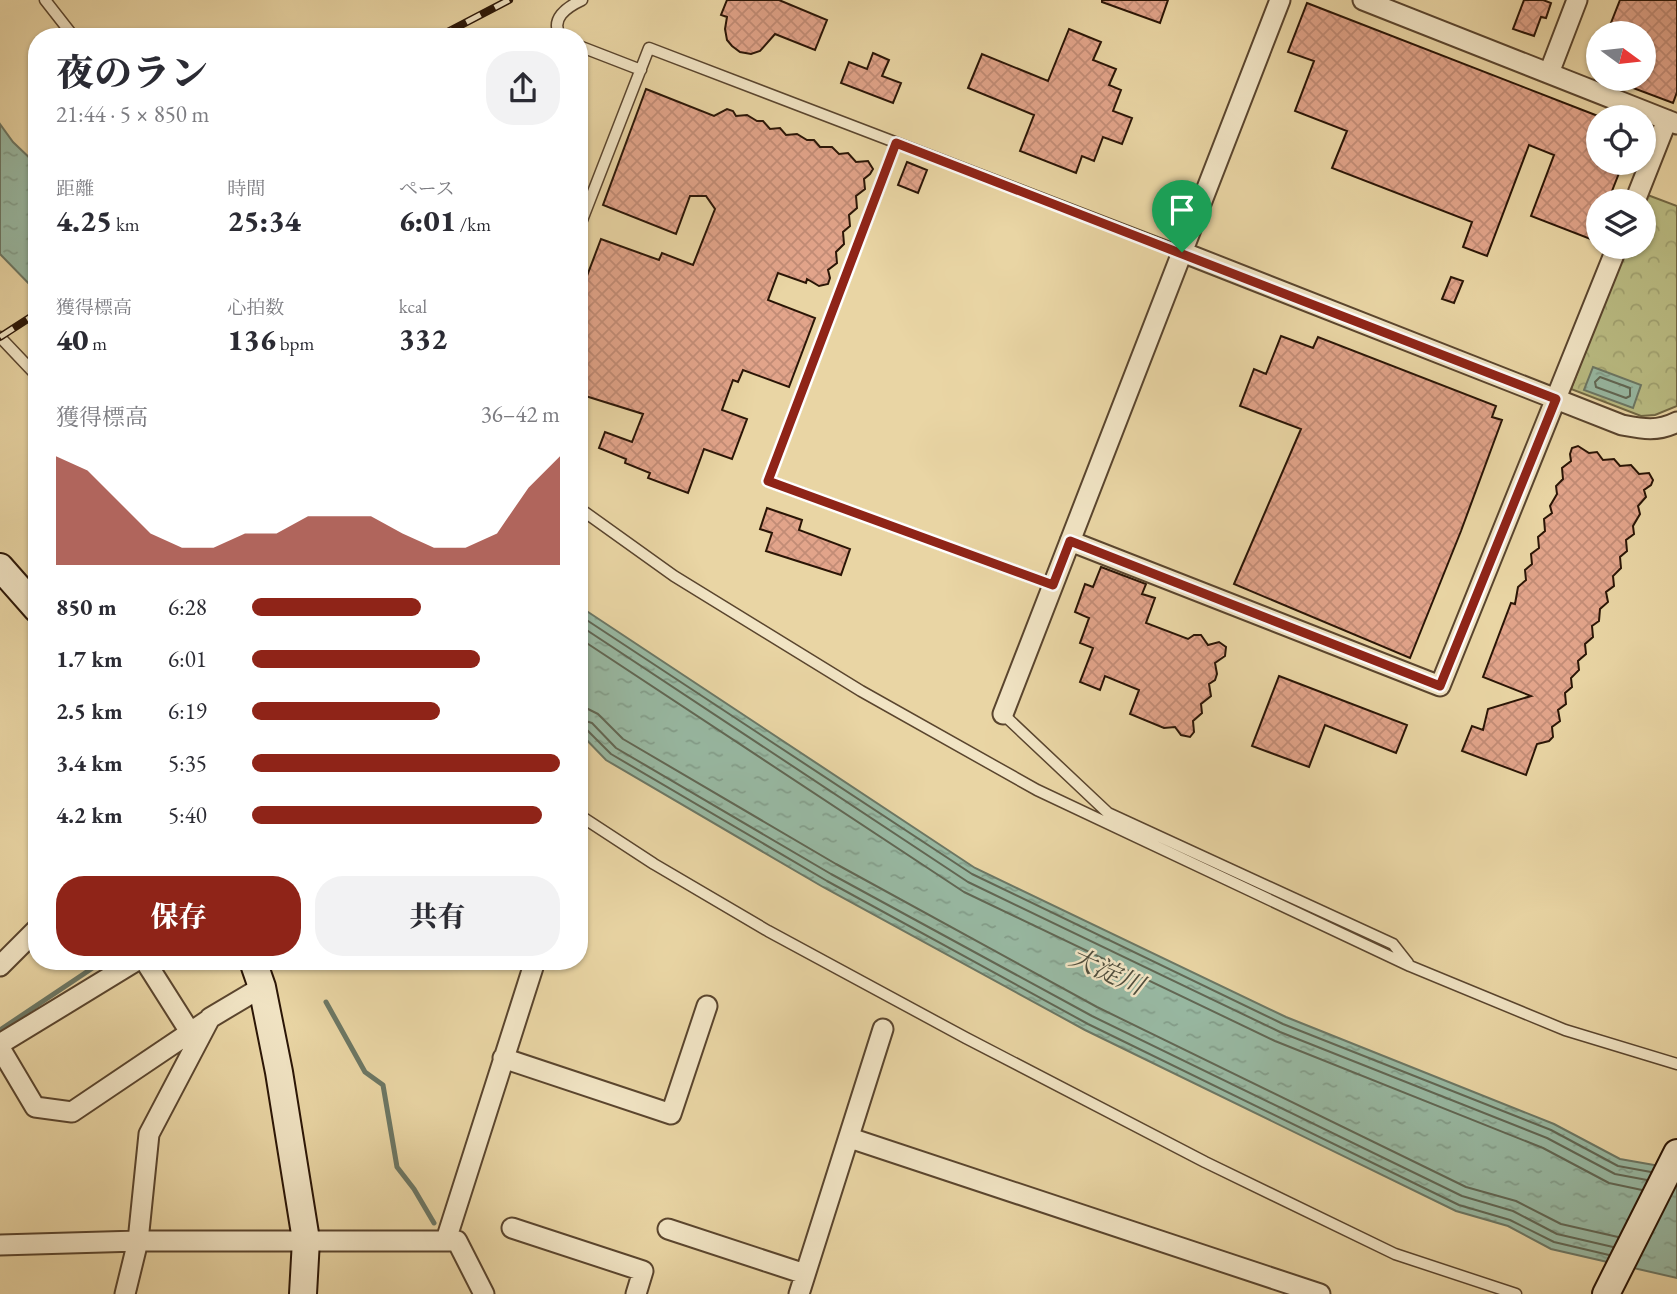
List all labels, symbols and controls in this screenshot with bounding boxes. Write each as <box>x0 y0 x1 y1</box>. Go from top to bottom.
north arrow <box>1586 21 1656 91</box>
map controls <box>1586 21 1656 259</box>
text: 夜のラン <box>56 48 208 97</box>
button: share <box>486 51 560 125</box>
text: 21:44 · 5 × 850 m <box>56 99 209 129</box>
button: locate <box>1586 105 1656 175</box>
text: 距離 <box>56 176 94 201</box>
text: 時間 <box>227 176 265 201</box>
text: ペース <box>399 176 455 201</box>
pin <box>1152 180 1212 252</box>
button: layers <box>1586 189 1656 259</box>
icon: arrive <box>1163 191 1201 229</box>
text: 4.25 <box>56 201 112 240</box>
text: 25:34 <box>227 201 301 240</box>
text: 6:01 <box>399 201 456 240</box>
text: km <box>112 212 140 237</box>
text: /km <box>456 212 491 237</box>
text: kcal <box>399 294 427 319</box>
text: 獲得標高 <box>56 295 132 320</box>
text: 心拍数 <box>227 295 284 320</box>
text: 332 <box>399 319 447 358</box>
text: 40 <box>56 320 88 359</box>
text: 136 <box>227 320 276 359</box>
text: m <box>88 331 107 356</box>
text: bpm <box>276 331 314 356</box>
text: 36–42 m <box>481 399 560 429</box>
text: 獲得標高 <box>56 402 148 432</box>
text: 850 m <box>56 592 117 622</box>
text: 6:28 <box>168 592 207 622</box>
text: 1.7 km <box>56 644 123 674</box>
text: 6:01 <box>168 644 207 674</box>
text: 2.5 km <box>56 696 123 726</box>
text: 6:19 <box>168 696 207 726</box>
text: 3.4 km <box>56 748 123 778</box>
text: 5:35 <box>168 748 207 778</box>
text: 4.2 km <box>56 800 123 830</box>
text: 5:40 <box>168 800 207 830</box>
button: 保存 <box>56 876 301 956</box>
button: 共有 <box>315 876 560 956</box>
water label: 大淀川 <box>1064 940 1152 1004</box>

